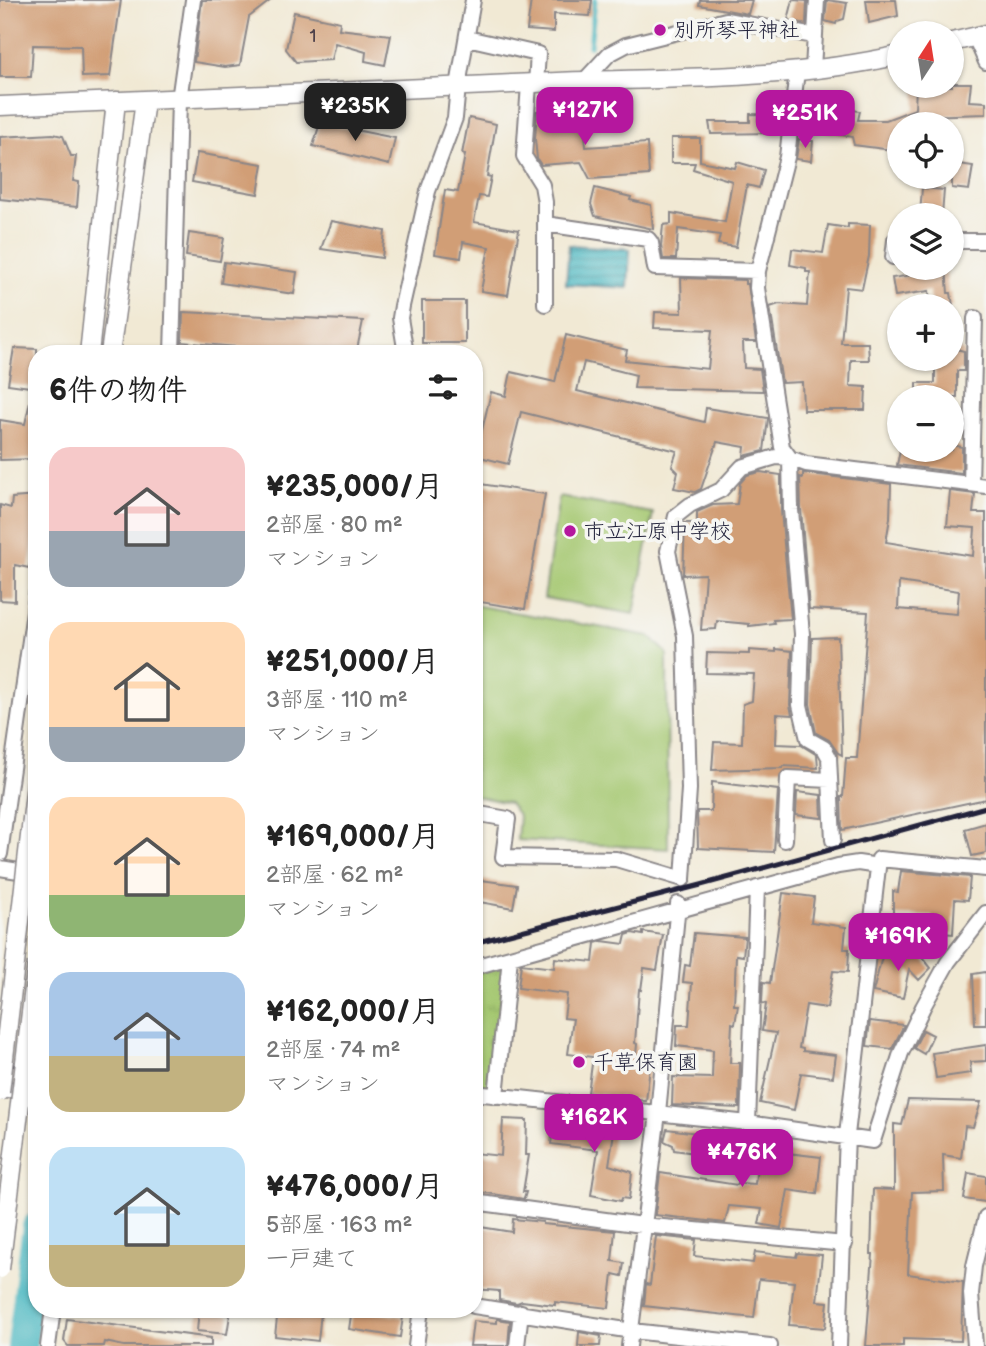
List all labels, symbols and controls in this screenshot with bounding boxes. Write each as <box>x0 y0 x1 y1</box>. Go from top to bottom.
place label: 別所琴平神社 <box>674 18 800 43</box>
north arrow <box>887 21 964 98</box>
map controls <box>887 21 964 462</box>
marker: 別所琴平神社 <box>652 22 668 38</box>
house number: 1 <box>310 26 316 47</box>
pin: ¥235K <box>306 83 404 143</box>
pin: ¥127K <box>536 88 634 147</box>
pin: ¥251K <box>756 90 854 150</box>
text: ¥235K <box>320 92 390 120</box>
text: ¥127K <box>552 96 618 124</box>
text: ¥251K <box>772 99 838 127</box>
button: locate <box>887 112 964 189</box>
button: layers <box>887 203 964 280</box>
button: + <box>887 294 964 371</box>
icon: filters <box>424 368 462 406</box>
text: 6件の物件 <box>49 373 187 409</box>
button: − <box>887 385 964 462</box>
text: ¥235,000/月 <box>266 469 444 505</box>
icon: home <box>105 475 189 559</box>
text: 2部屋 · 80 m² <box>266 511 403 539</box>
place label: 市立江原中学校 <box>584 519 731 544</box>
marker: 市立江原中学校 <box>562 523 578 539</box>
text: マンション <box>266 545 380 573</box>
text: ¥251,000/月 <box>266 644 439 680</box>
icon: home <box>105 650 189 734</box>
text: 3部屋 · 110 m² <box>266 686 408 714</box>
text: マンション <box>266 720 380 748</box>
text: ¥169,000/月 <box>266 819 440 855</box>
icon: home <box>105 825 189 909</box>
text: 2部屋 · 62 m² <box>266 861 403 889</box>
text: マンション <box>266 895 380 923</box>
pin: ¥169K <box>849 914 947 973</box>
text: ¥169K <box>865 922 931 950</box>
text: ¥162,000/月 <box>266 994 440 1030</box>
icon: home <box>105 1000 189 1084</box>
text: 2部屋 · 74 m² <box>266 1036 400 1064</box>
place label: 千草保育園 <box>593 1050 698 1075</box>
marker: 千草保育園 <box>571 1054 587 1070</box>
text: マンション <box>266 1070 380 1098</box>
pin: ¥162K <box>545 1094 643 1154</box>
text: ¥162K <box>560 1103 628 1131</box>
pin: ¥476K <box>693 1130 791 1189</box>
text: ¥476K <box>707 1138 777 1166</box>
text: ¥476,000/月 <box>266 1169 444 1205</box>
icon: home <box>105 1175 189 1259</box>
text: 5部屋 · 163 m² <box>266 1211 412 1239</box>
text: 一戸建て <box>266 1245 358 1273</box>

